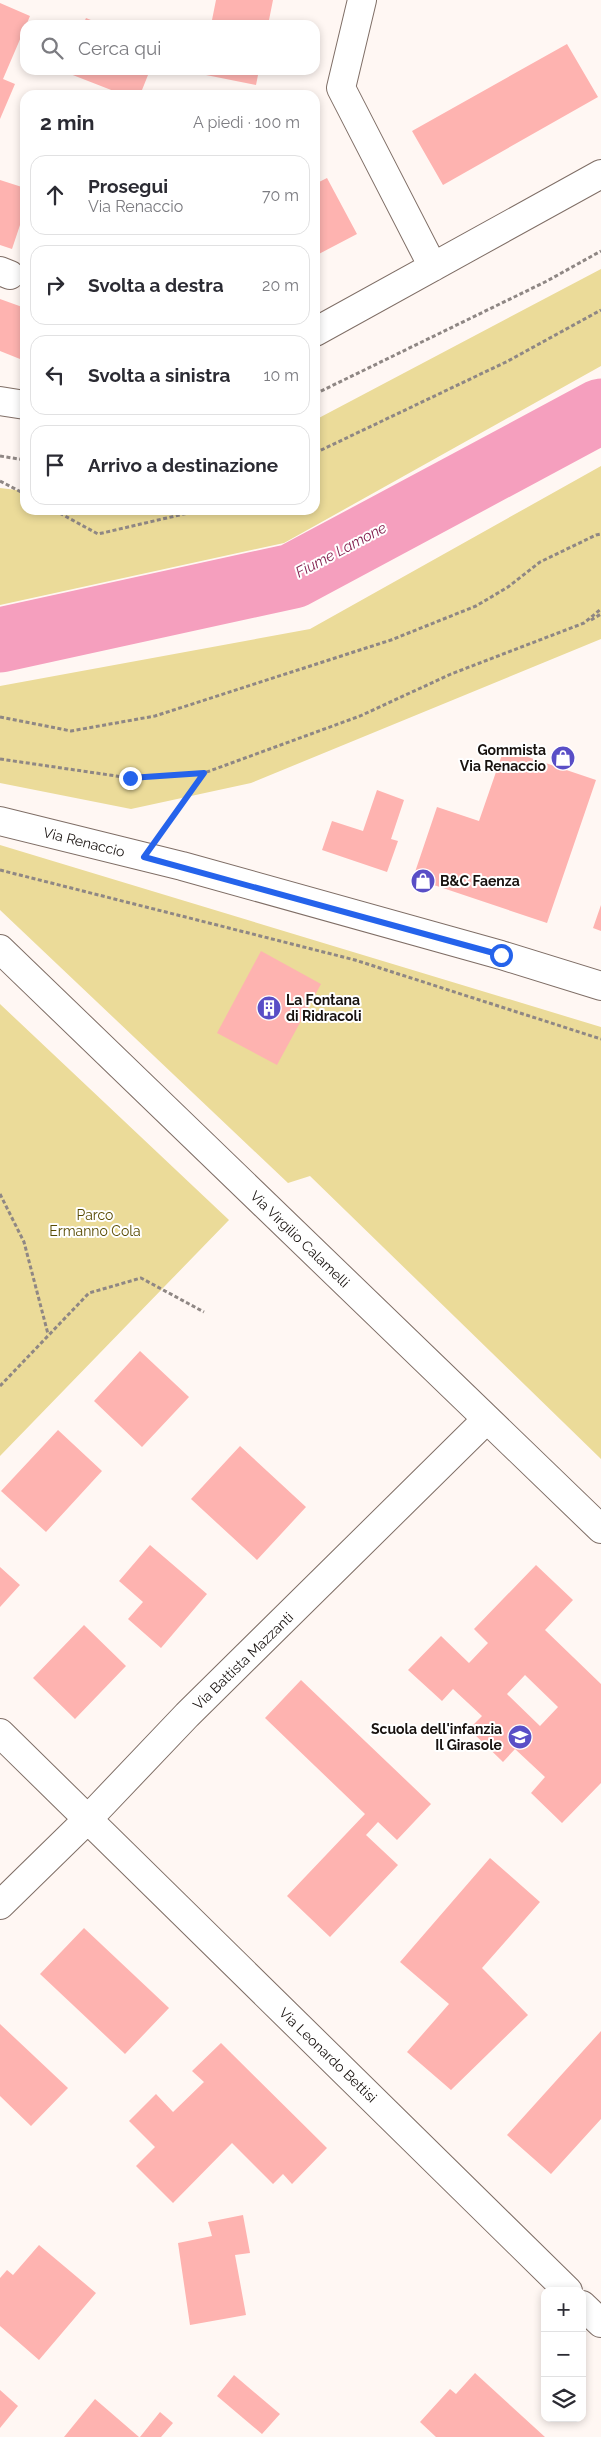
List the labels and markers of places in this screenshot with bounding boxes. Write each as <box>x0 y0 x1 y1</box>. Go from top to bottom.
place label: Gommista Via Renaccio <box>460 742 547 774</box>
shop icon: Gommista Via Renaccio <box>550 745 576 771</box>
shop icon: B&C Faenza <box>410 868 436 894</box>
place label: B&C Faenza <box>440 873 520 889</box>
place label: La Fontana di Ridracoli <box>286 992 362 1024</box>
building icon: La Fontana di Ridracoli <box>256 995 282 1021</box>
place label: Scuola dell'infanzia Il Girasole <box>371 1721 503 1753</box>
school or university icon: Scuola dell'infanzia Il Girasole <box>507 1724 533 1750</box>

